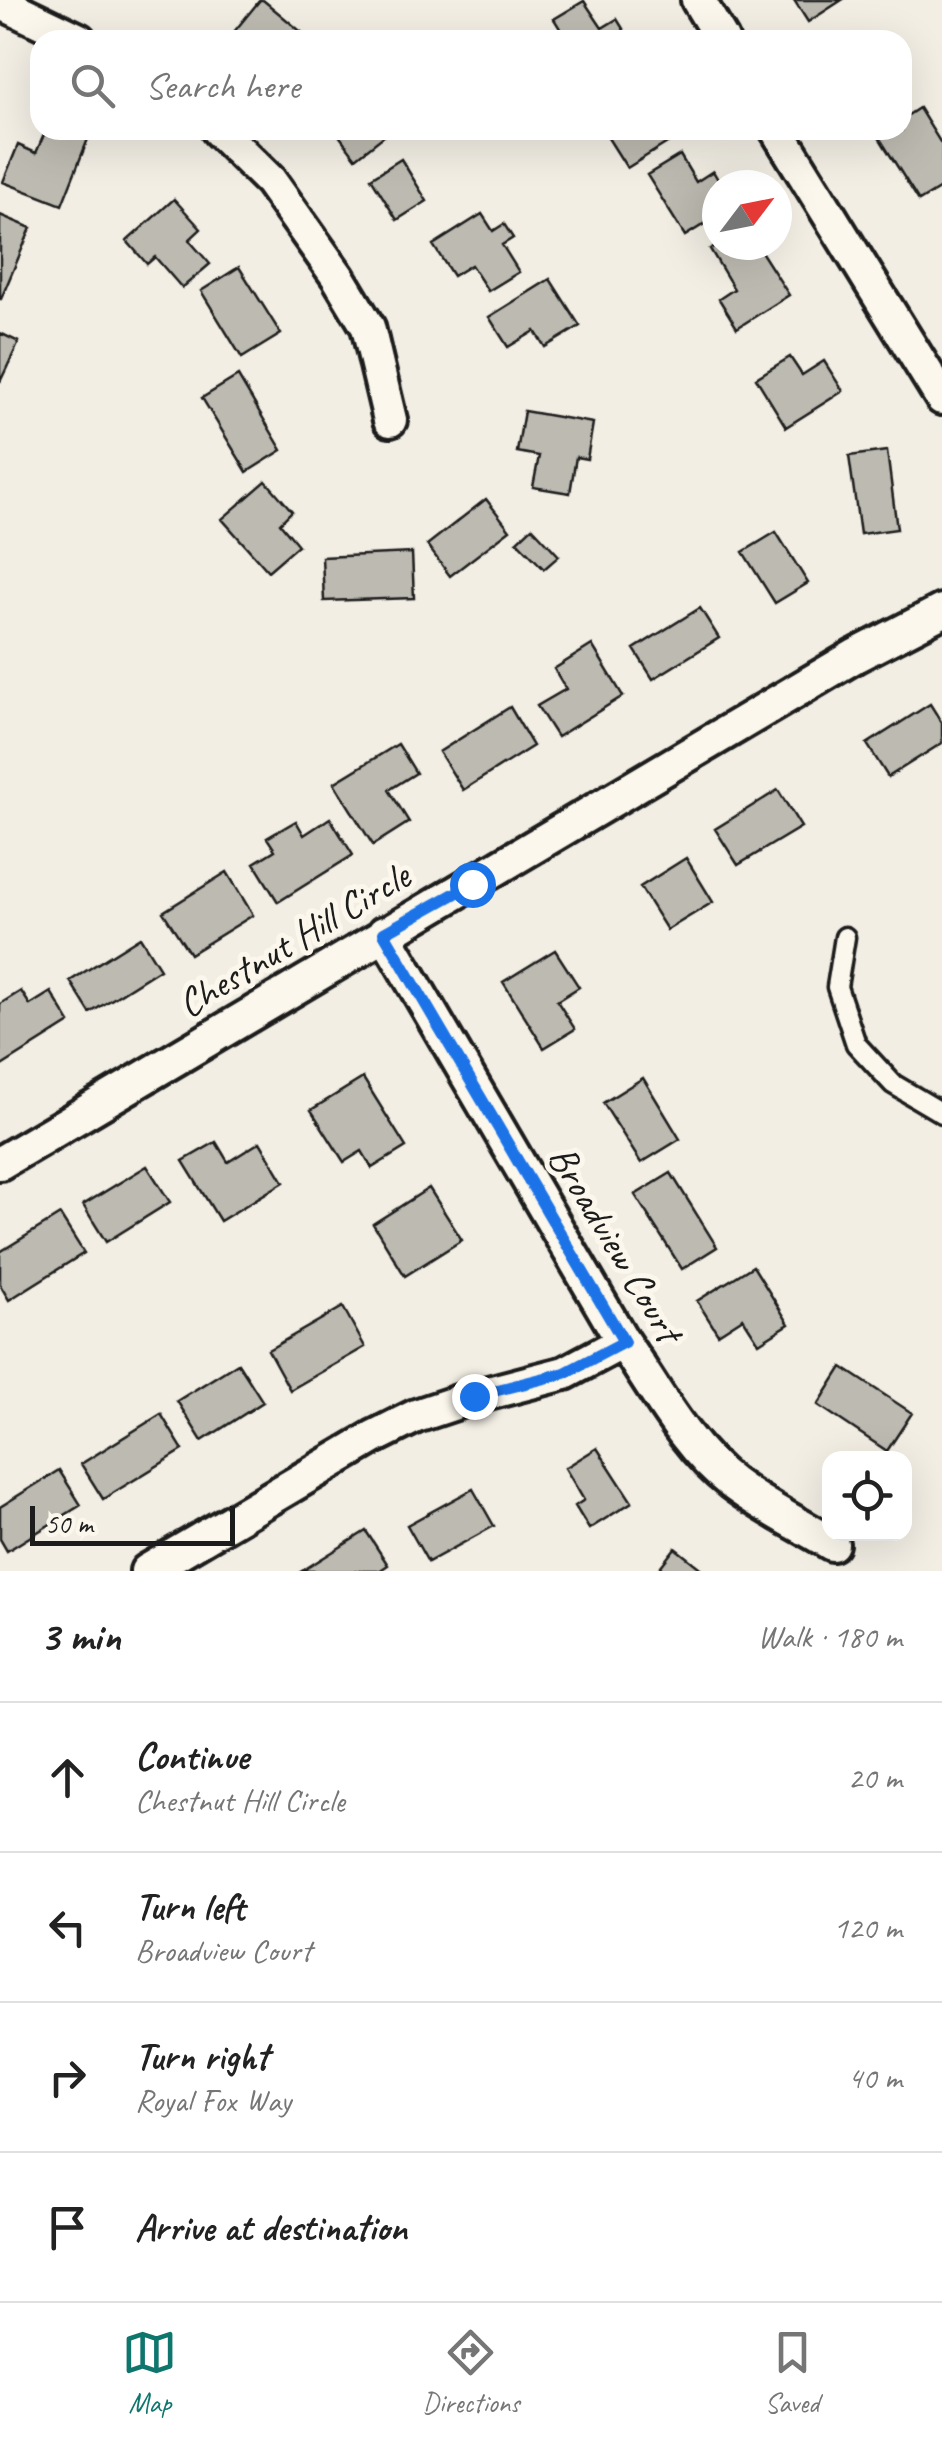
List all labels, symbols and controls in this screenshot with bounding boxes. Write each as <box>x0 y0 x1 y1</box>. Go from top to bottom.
search box <box>30 30 912 140</box>
icon: search <box>65 58 120 113</box>
text: Search here <box>145 62 300 109</box>
north arrow <box>702 170 792 260</box>
street label: Chestnut Hill Circle <box>168 849 421 1029</box>
route start <box>450 862 496 908</box>
street label: Broadview Court <box>537 1136 696 1356</box>
route end <box>452 1374 498 1420</box>
map controls <box>822 1451 912 1541</box>
button: locate <box>822 1451 912 1541</box>
scale bar <box>30 1501 235 1546</box>
text: 50 m <box>45 1506 93 1541</box>
text: 3 min <box>40 1610 120 1663</box>
text: Walk · 180 m <box>758 1616 902 1657</box>
text: Continue <box>135 1733 249 1780</box>
icon: ahead <box>40 1750 95 1805</box>
text: 20 m <box>848 1757 902 1798</box>
text: Chestnut Hill Circle <box>135 1780 345 1821</box>
text: Turn left <box>135 1883 245 1930</box>
icon: left <box>40 1900 95 1955</box>
text: 120 m <box>833 1907 902 1948</box>
text: Broadview Court <box>135 1930 311 1971</box>
text: Turn right <box>135 2033 269 2080</box>
icon: right <box>40 2050 95 2105</box>
text: 40 m <box>848 2057 902 2098</box>
text: Royal Fox Way <box>135 2080 291 2121</box>
icon: arrive <box>40 2200 95 2255</box>
text: Arrive at destination <box>135 2204 407 2251</box>
tab: Map <box>122 2325 177 2420</box>
tab: Directions <box>422 2325 520 2420</box>
tab: Saved <box>765 2325 820 2420</box>

